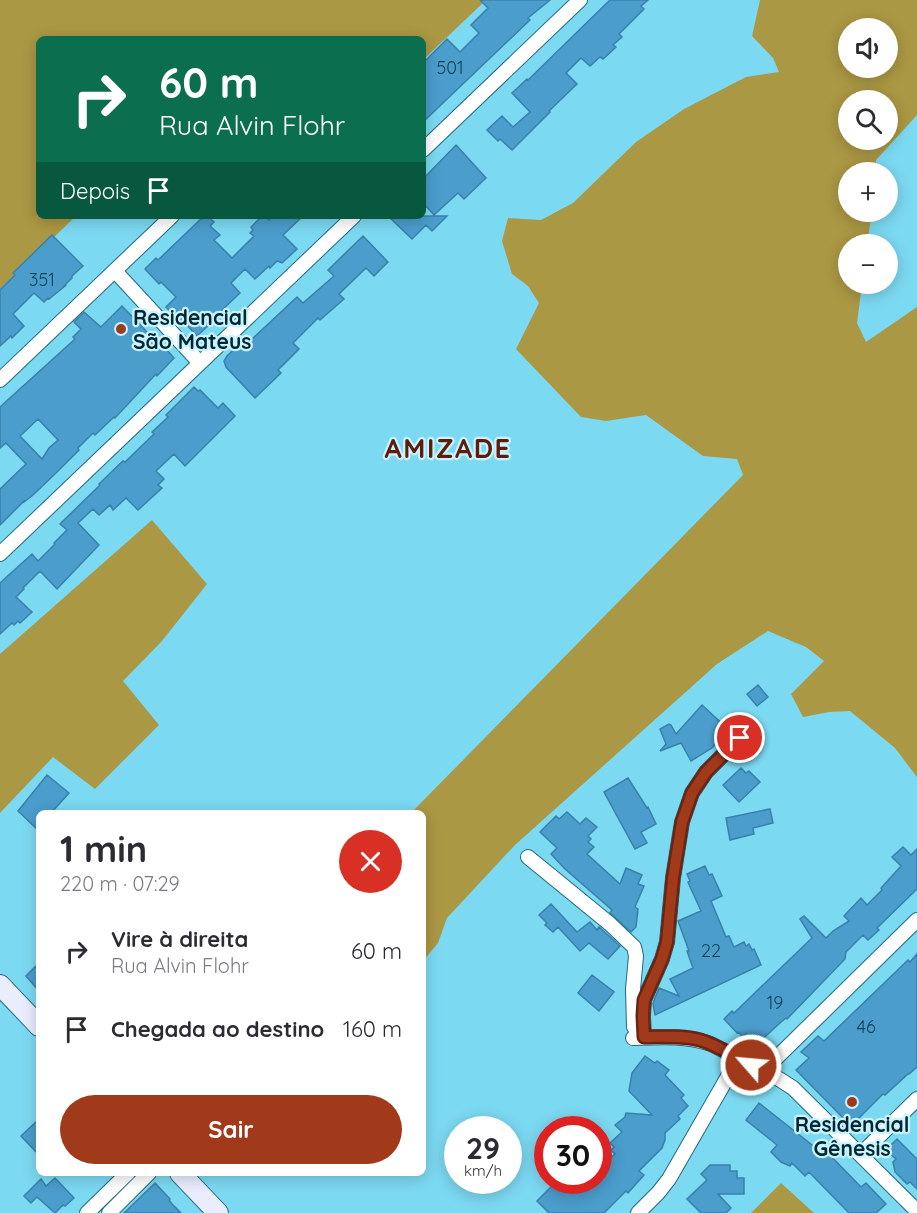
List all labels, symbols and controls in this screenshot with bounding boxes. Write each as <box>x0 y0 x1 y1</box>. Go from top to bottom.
map controls <box>838 18 898 294</box>
button: sound <box>838 18 898 78</box>
text: 60 m <box>159 56 259 109</box>
house number: 501 <box>436 56 464 79</box>
icon: right <box>60 60 138 138</box>
button: search <box>838 90 898 150</box>
text: Rua Alvin Flohr <box>159 108 345 142</box>
button: + <box>838 162 898 222</box>
icon: arrive <box>142 174 175 207</box>
text: Depois <box>60 177 130 205</box>
button: − <box>838 234 898 294</box>
house number: 351 <box>29 268 55 291</box>
place label: Residencial São Mateus <box>133 304 251 354</box>
marker: Residencial São Mateus <box>114 322 128 336</box>
district label: AMIZADE <box>385 431 511 465</box>
pin <box>714 712 765 763</box>
icon: arrive <box>723 721 756 754</box>
text: 1 min <box>60 826 147 871</box>
button: close <box>339 830 402 893</box>
text: 220 m · 07:29 <box>60 871 180 896</box>
text: Vire à direita <box>111 925 248 953</box>
icon: right <box>60 935 93 968</box>
text: 60 m <box>351 937 402 965</box>
house number: 22 <box>701 939 721 962</box>
text: Rua Alvin Flohr <box>111 953 249 978</box>
house number: 19 <box>767 991 783 1014</box>
icon: arrive <box>60 1013 93 1046</box>
text: Chegada ao destino <box>111 1015 324 1043</box>
text: 160 m <box>343 1015 402 1043</box>
house number: 46 <box>856 1015 876 1038</box>
position arrow <box>719 1033 783 1097</box>
button: Sair <box>60 1095 402 1164</box>
marker: Residencial Gênesis <box>845 1095 859 1109</box>
place label: Residencial Gênesis <box>795 1111 909 1161</box>
speed limit sign: 30 <box>534 1116 612 1194</box>
text: 29 <box>466 1129 500 1167</box>
text: km/h <box>464 1161 502 1180</box>

